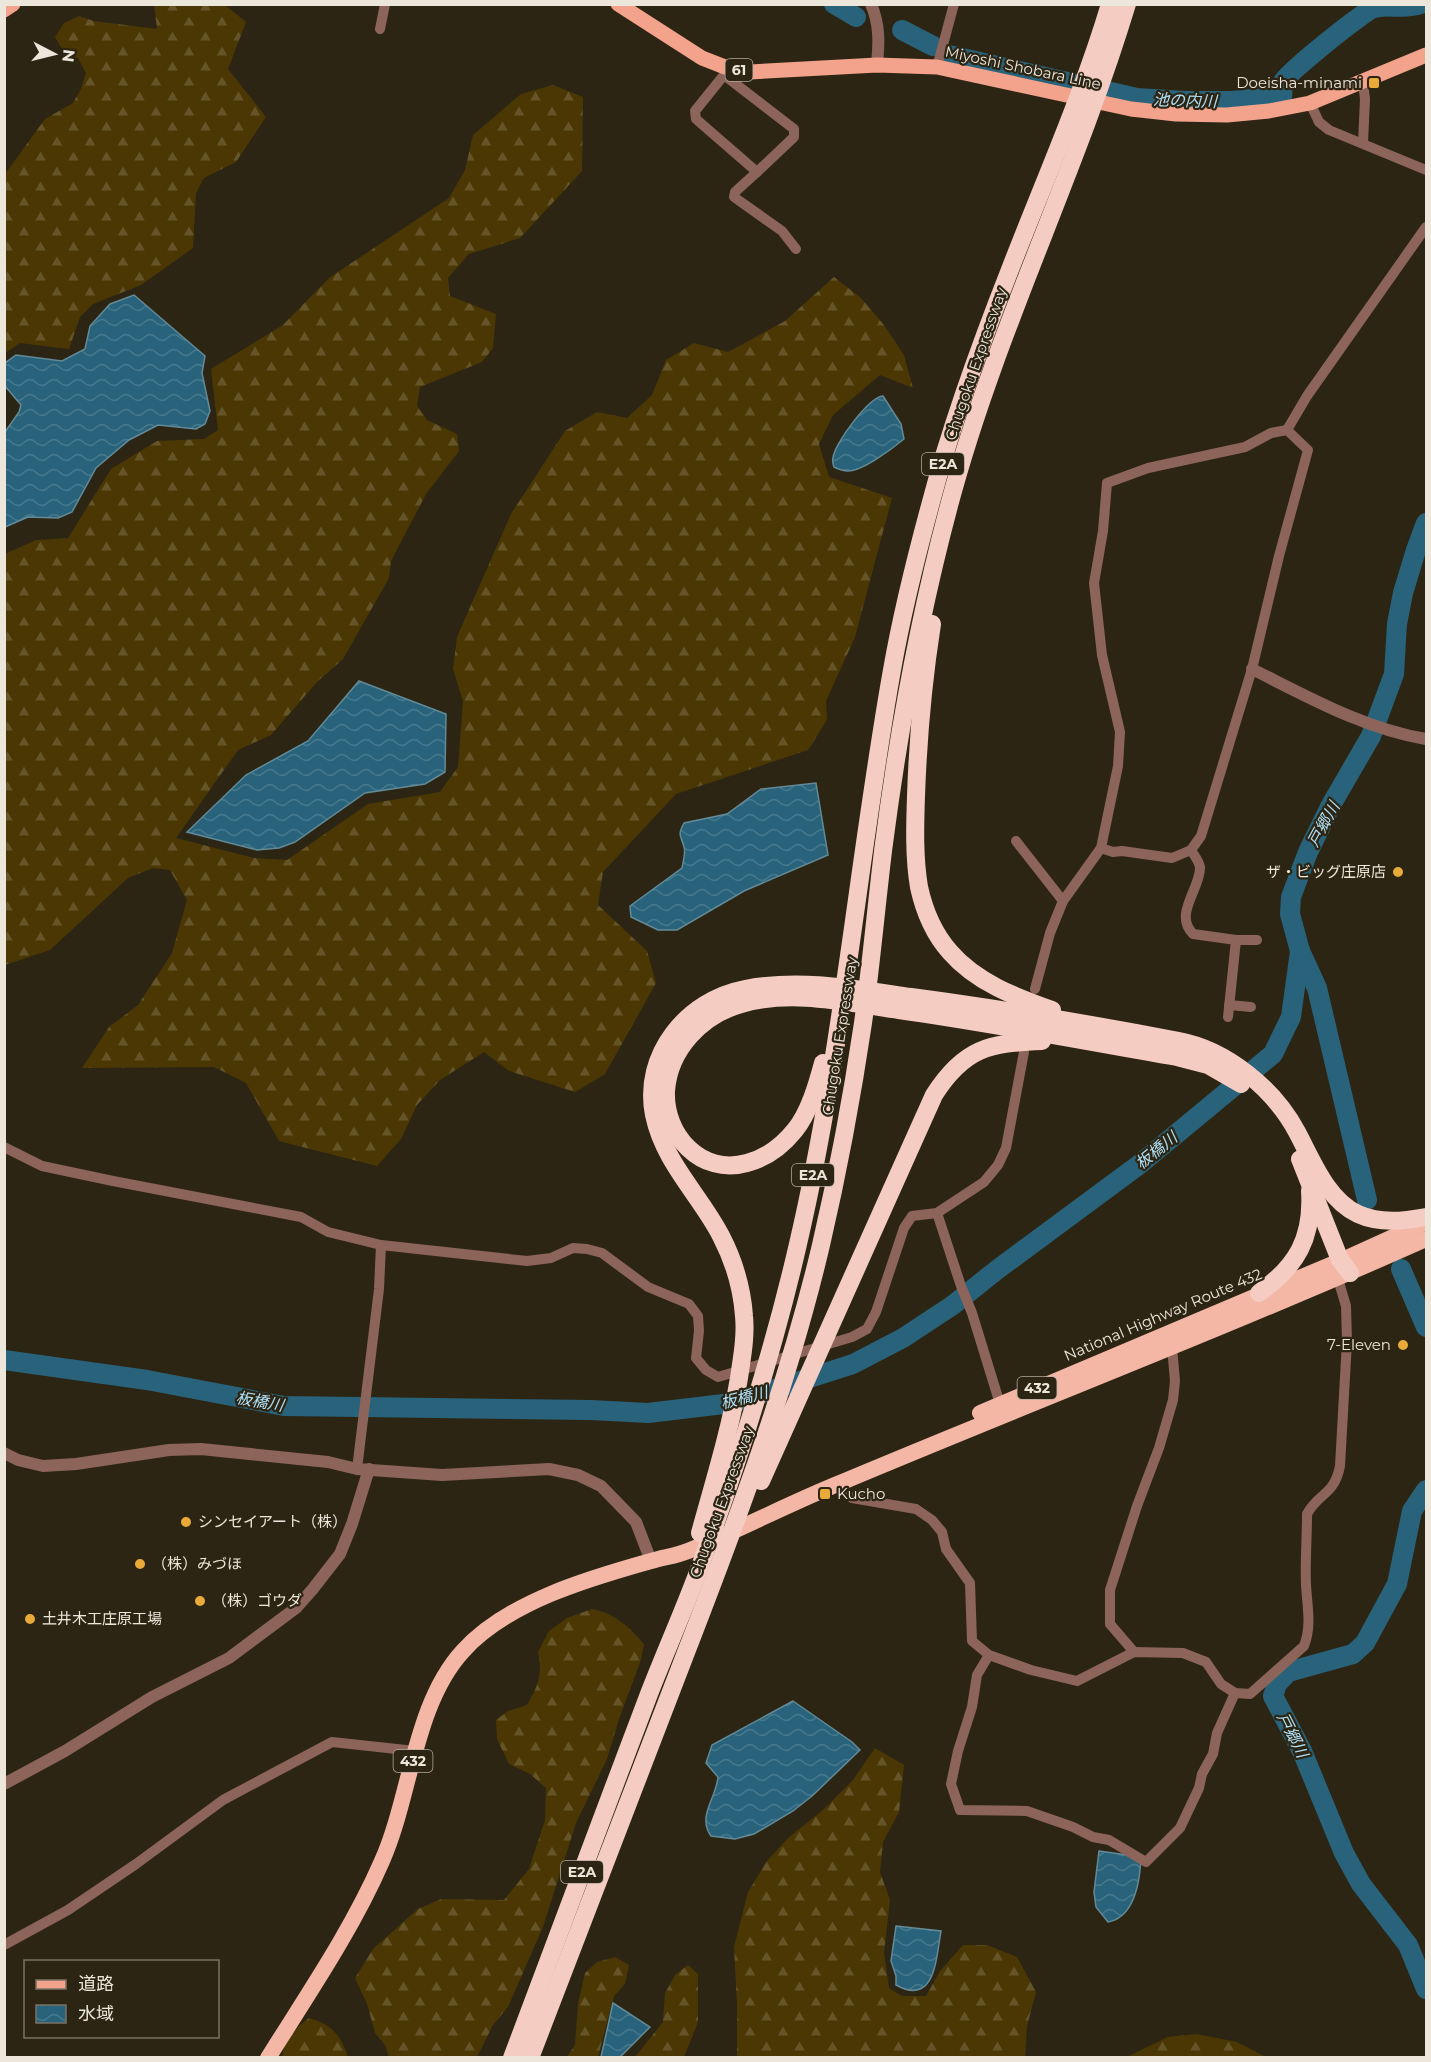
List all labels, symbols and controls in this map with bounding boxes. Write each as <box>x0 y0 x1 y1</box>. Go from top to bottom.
north arrow <box>24 24 84 84</box>
street label: Miyoshi Shobara Line <box>943 42 1103 93</box>
text: N <box>58 48 79 63</box>
road number: 61 <box>726 59 752 81</box>
place label: Doeisha-minami <box>1236 73 1362 92</box>
marker: Doeisha-minami <box>1367 76 1381 90</box>
water label: 池の内川 <box>1153 90 1219 111</box>
street label: Chugoku Expressway <box>940 284 1011 443</box>
road number: E2A <box>922 453 964 475</box>
water label: 戸郷川 <box>1303 797 1344 850</box>
place label: ザ・ビッグ庄原店 <box>1266 862 1386 881</box>
marker: ザ・ビッグ庄原店 <box>1391 865 1405 879</box>
street label: Chugoku Expressway <box>818 954 862 1117</box>
water label: 板橋川 <box>1132 1127 1182 1173</box>
road number: E2A <box>792 1164 834 1186</box>
street label: National Highway Route 432 <box>1061 1264 1265 1365</box>
place label: 7-Eleven <box>1327 1335 1391 1354</box>
marker: 7-Eleven <box>1396 1338 1410 1352</box>
road number: 432 <box>1018 1377 1056 1399</box>
water label: 板橋川 <box>719 1382 772 1413</box>
water label: 板橋川 <box>235 1388 287 1415</box>
street label: Chugoku Expressway <box>685 1422 758 1580</box>
place label: Kucho <box>837 1484 885 1503</box>
marker: Kucho <box>818 1487 832 1501</box>
place label: シンセイアート（株） <box>198 1512 347 1531</box>
marker: シンセイアート（株） <box>179 1515 193 1529</box>
place label: （株）みづほ <box>152 1554 242 1573</box>
marker: （株）みづほ <box>133 1557 147 1571</box>
place label: （株）ゴウダ <box>212 1591 302 1610</box>
marker: （株）ゴウダ <box>193 1594 207 1608</box>
place label: 土井木工庄原工場 <box>42 1609 162 1628</box>
marker: 土井木工庄原工場 <box>23 1612 37 1626</box>
water label: 戸郷川 <box>1273 1710 1313 1763</box>
road number: 432 <box>394 1750 432 1772</box>
road number: E2A <box>561 1861 603 1883</box>
legend <box>24 1960 219 2038</box>
text: 道路 <box>78 1973 114 1995</box>
text: 水域 <box>78 2003 114 2025</box>

